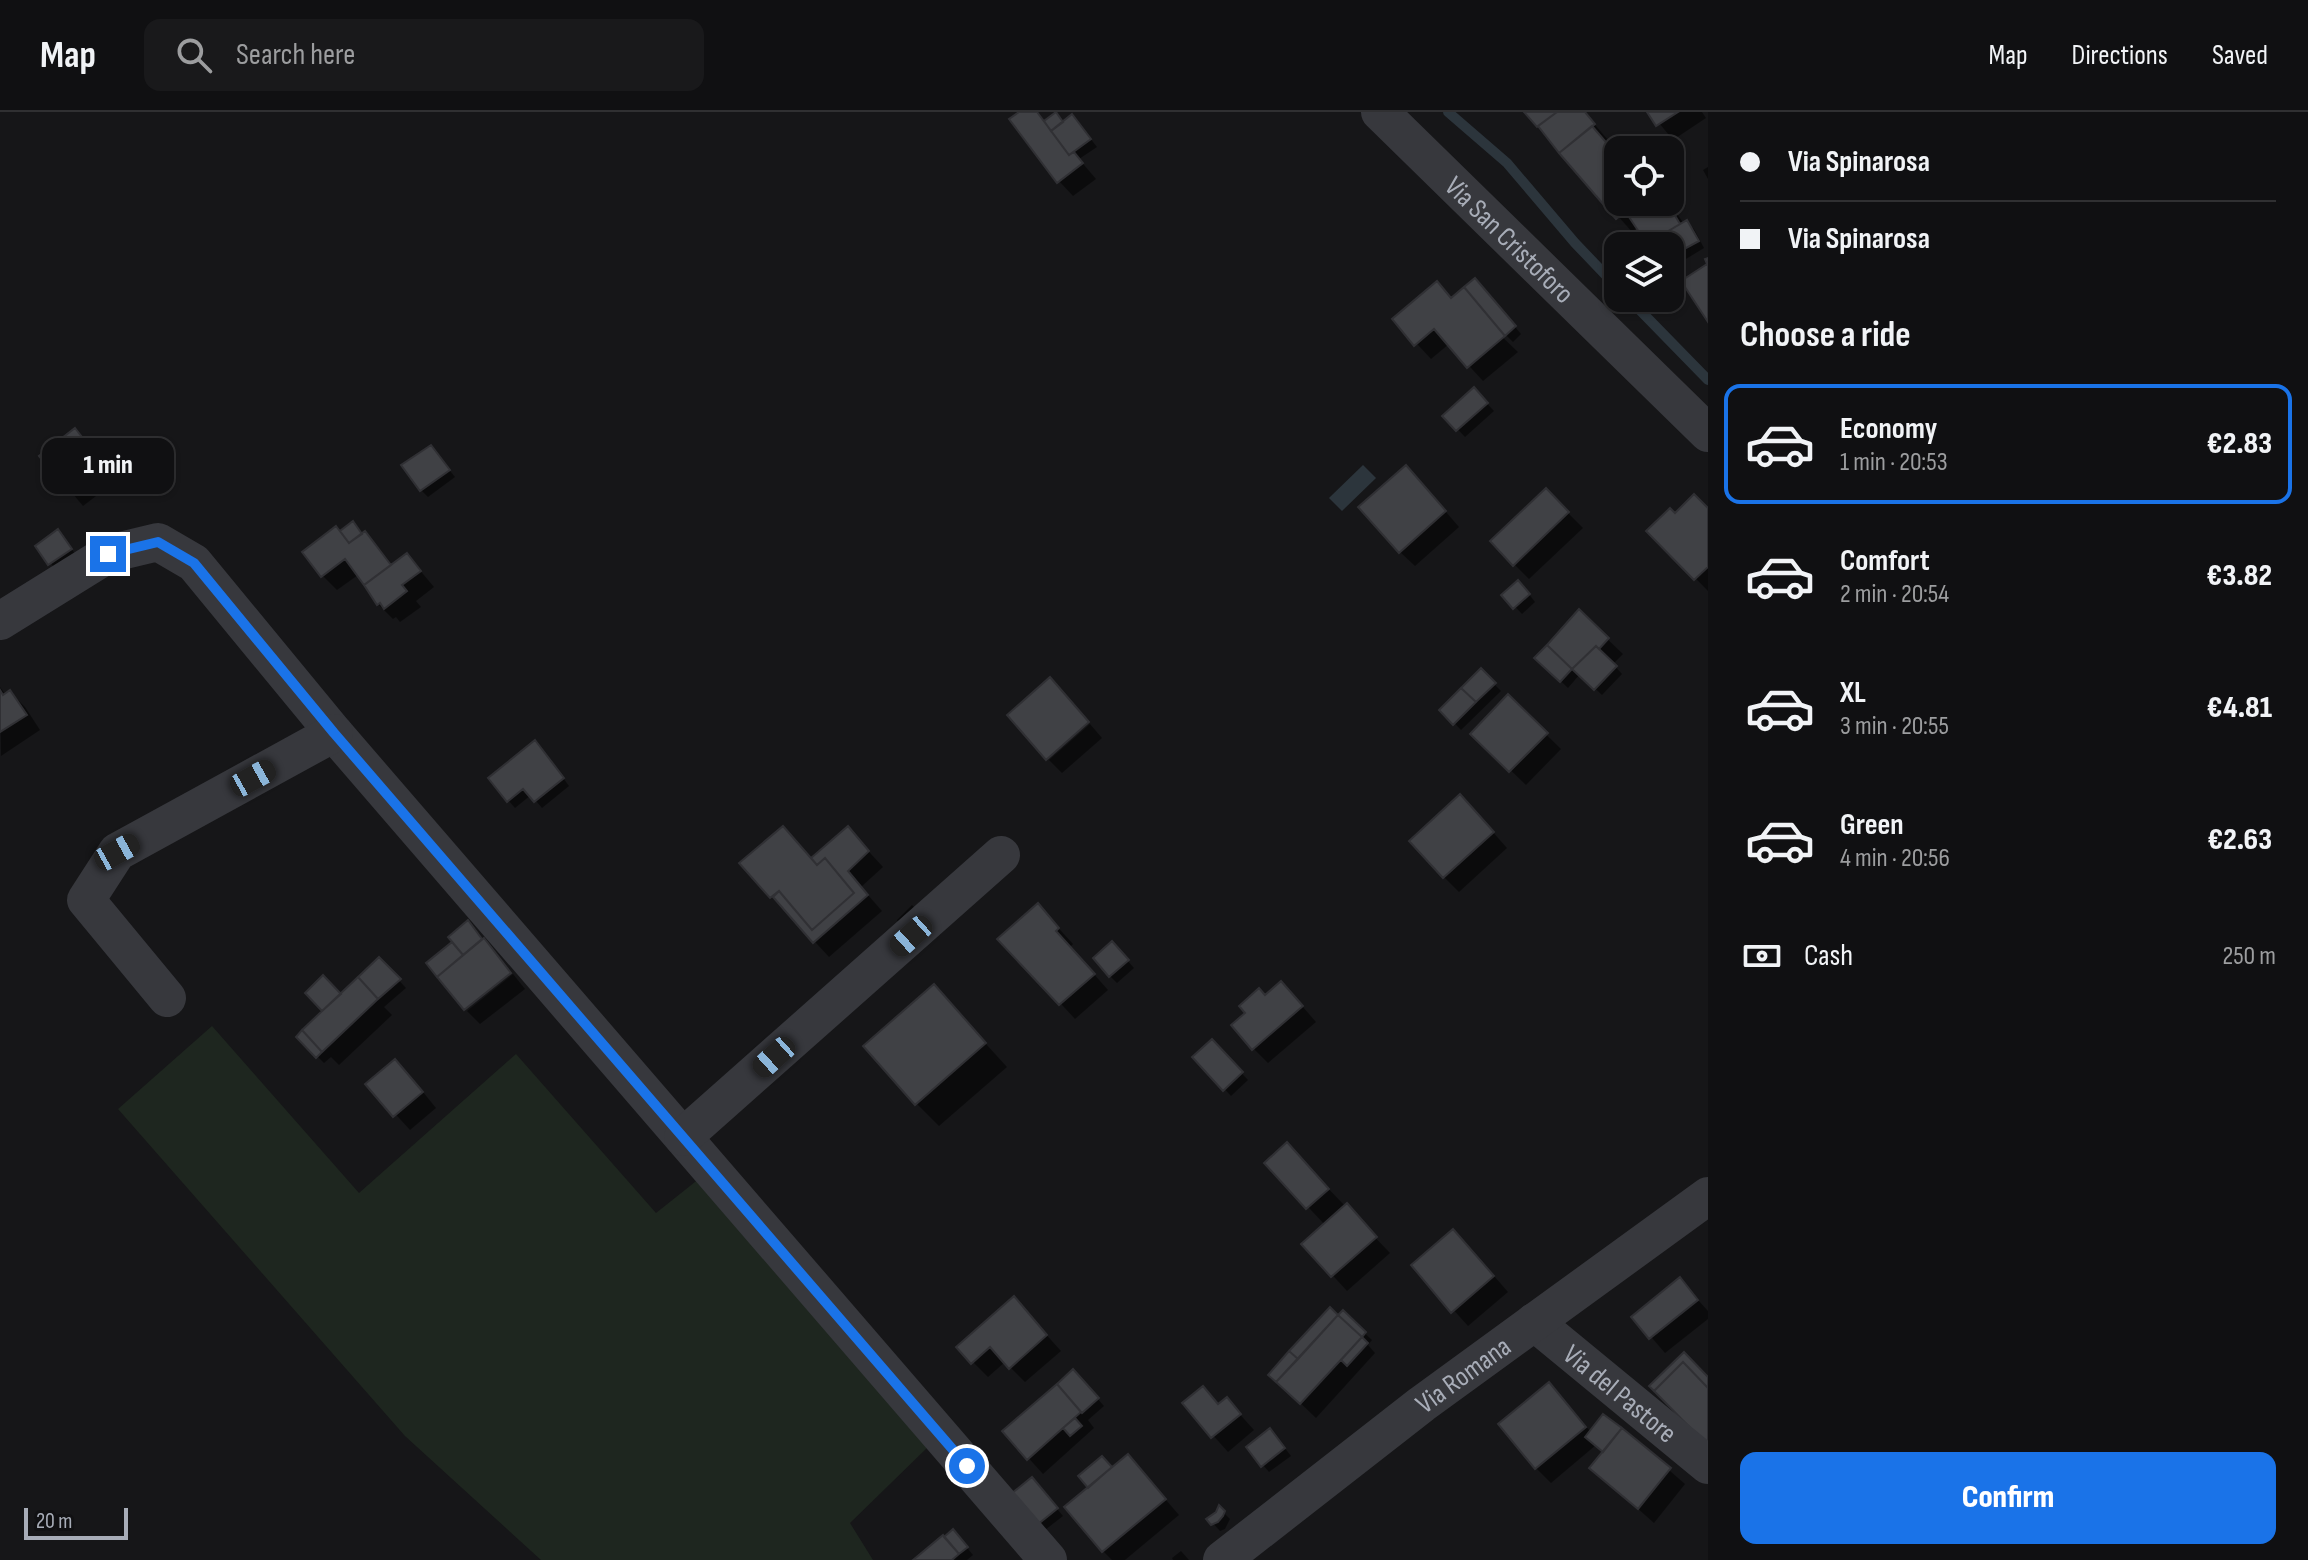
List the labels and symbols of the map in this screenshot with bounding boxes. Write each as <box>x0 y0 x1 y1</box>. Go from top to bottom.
street label: Via San Cristoforo <box>1438 170 1580 311</box>
callout: 1 min <box>42 438 174 494</box>
route end <box>90 536 126 572</box>
car <box>226 756 280 800</box>
car <box>90 830 144 874</box>
car <box>885 911 937 961</box>
car <box>748 1032 800 1082</box>
street label: Via Romana <box>1410 1330 1517 1421</box>
street label: Via del Pastore <box>1556 1338 1683 1450</box>
route start <box>949 1448 985 1484</box>
scale bar <box>24 1504 128 1540</box>

